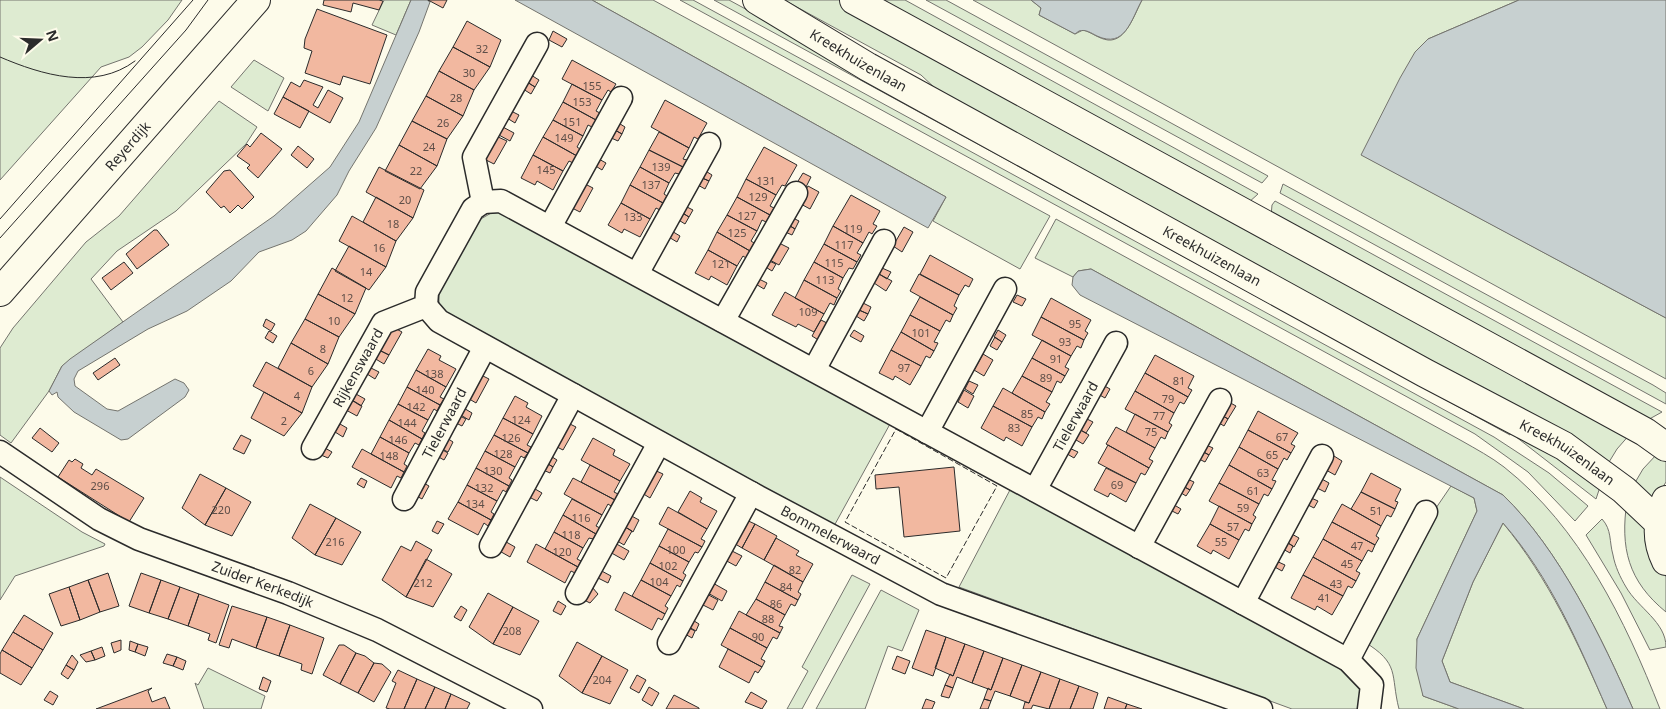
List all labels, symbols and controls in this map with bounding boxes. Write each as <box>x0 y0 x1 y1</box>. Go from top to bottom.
north arrow <box>15 15 65 65</box>
street label: Kreekhuizenlaan <box>806 24 911 96</box>
text: N <box>42 27 64 44</box>
house number: 32 <box>476 41 488 56</box>
house number: 30 <box>463 65 475 80</box>
house number: 155 <box>583 78 601 93</box>
house number: 28 <box>450 90 462 105</box>
house number: 153 <box>573 94 591 109</box>
house number: 151 <box>563 114 581 129</box>
house number: 26 <box>437 115 449 130</box>
street label: Reyerdijk <box>101 116 155 175</box>
house number: 149 <box>555 130 573 145</box>
house number: 24 <box>423 139 436 154</box>
house number: 139 <box>652 159 670 174</box>
house number: 145 <box>537 162 555 177</box>
house number: 22 <box>410 163 422 178</box>
house number: 131 <box>757 173 775 188</box>
house number: 137 <box>642 177 660 192</box>
house number: 129 <box>749 189 767 204</box>
house number: 20 <box>399 192 411 207</box>
house number: 127 <box>738 208 756 223</box>
house number: 133 <box>624 209 642 224</box>
house number: 18 <box>387 216 399 231</box>
house number: 119 <box>844 221 862 236</box>
street label: Kreekhuizenlaan <box>1160 221 1265 290</box>
house number: 125 <box>728 225 746 240</box>
house number: 117 <box>835 237 853 252</box>
house number: 16 <box>373 240 385 255</box>
house number: 115 <box>825 255 843 270</box>
house number: 121 <box>712 256 730 271</box>
house number: 14 <box>360 264 373 279</box>
house number: 113 <box>816 272 834 287</box>
house number: 12 <box>341 290 353 305</box>
house number: 109 <box>799 304 817 319</box>
house number: 10 <box>328 313 340 328</box>
house number: 95 <box>1069 316 1081 331</box>
street label: Rijkenswaard <box>328 325 387 410</box>
house number: 101 <box>912 325 930 340</box>
house number: 93 <box>1059 334 1071 349</box>
house number: 8 <box>320 341 326 356</box>
house number: 91 <box>1050 351 1062 366</box>
house number: 97 <box>898 360 910 375</box>
house number: 6 <box>308 363 314 378</box>
house number: 138 <box>425 366 443 381</box>
house number: 89 <box>1040 370 1052 385</box>
house number: 81 <box>1173 373 1185 388</box>
street label: Tielerwaard <box>1048 378 1102 455</box>
house number: 140 <box>416 382 434 397</box>
street label: Tielerwaard <box>417 384 471 462</box>
house number: 4 <box>294 388 301 403</box>
house number: 79 <box>1162 391 1174 406</box>
house number: 142 <box>407 399 425 414</box>
house number: 85 <box>1021 406 1033 421</box>
house number: 77 <box>1153 408 1165 423</box>
house number: 124 <box>512 412 531 427</box>
house number: 2 <box>281 413 287 428</box>
street label: Kreekhuizenlaan <box>1516 414 1619 489</box>
house number: 144 <box>398 415 417 430</box>
house number: 83 <box>1008 420 1020 435</box>
house number: 75 <box>1145 424 1157 439</box>
house number: 67 <box>1276 429 1288 444</box>
house number: 126 <box>502 430 520 445</box>
house number: 146 <box>389 432 407 447</box>
house number: 128 <box>494 446 512 461</box>
house number: 65 <box>1266 447 1278 462</box>
house number: 148 <box>380 448 398 463</box>
house number: 130 <box>484 463 502 478</box>
house number: 63 <box>1257 465 1269 480</box>
house number: 69 <box>1111 477 1123 492</box>
house number: 296 <box>91 478 109 493</box>
house number: 132 <box>475 480 493 495</box>
house number: 61 <box>1247 483 1259 498</box>
house number: 134 <box>466 496 485 511</box>
house number: 59 <box>1237 500 1249 515</box>
street label: Bommelerwaard <box>778 501 884 569</box>
house number: 220 <box>212 502 230 517</box>
house number: 51 <box>1370 503 1382 518</box>
house number: 116 <box>572 510 590 525</box>
house number: 57 <box>1227 519 1239 534</box>
house number: 118 <box>562 527 580 542</box>
house number: 216 <box>326 534 344 549</box>
house number: 55 <box>1215 534 1227 549</box>
house number: 47 <box>1351 538 1363 553</box>
house number: 100 <box>667 542 685 557</box>
house number: 120 <box>553 544 571 559</box>
street label: Zuider Kerkedijk <box>209 556 317 612</box>
house number: 45 <box>1341 556 1353 571</box>
house number: 102 <box>659 558 677 573</box>
house number: 82 <box>789 562 801 577</box>
house number: 104 <box>650 574 669 589</box>
house number: 212 <box>414 575 432 590</box>
house number: 43 <box>1330 576 1342 591</box>
house number: 84 <box>780 579 793 594</box>
house number: 41 <box>1318 590 1330 605</box>
house number: 86 <box>770 596 782 611</box>
house number: 88 <box>762 611 774 626</box>
house number: 208 <box>503 623 521 638</box>
house number: 90 <box>752 629 764 644</box>
house number: 204 <box>593 672 612 687</box>

